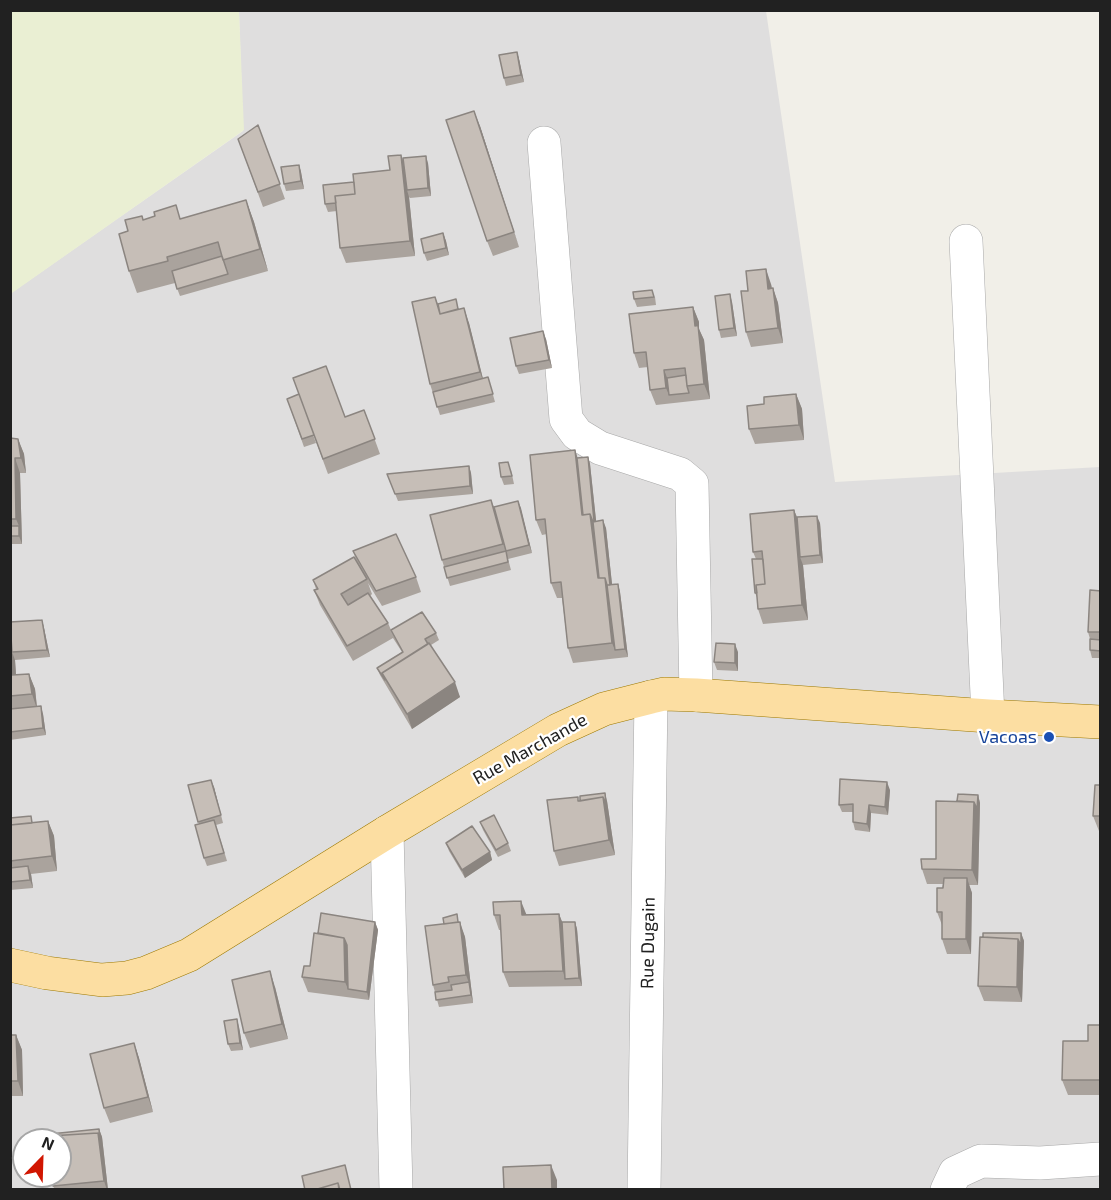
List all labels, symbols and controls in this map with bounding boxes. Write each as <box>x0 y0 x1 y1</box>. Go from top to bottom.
street label: Rue Marchande <box>469 709 591 789</box>
place label: Vacoas <box>979 726 1037 748</box>
marker: Vacoas <box>1042 730 1056 744</box>
street label: Rue Dugain <box>636 897 660 989</box>
north arrow <box>12 1128 72 1188</box>
text: N <box>39 1132 57 1154</box>

